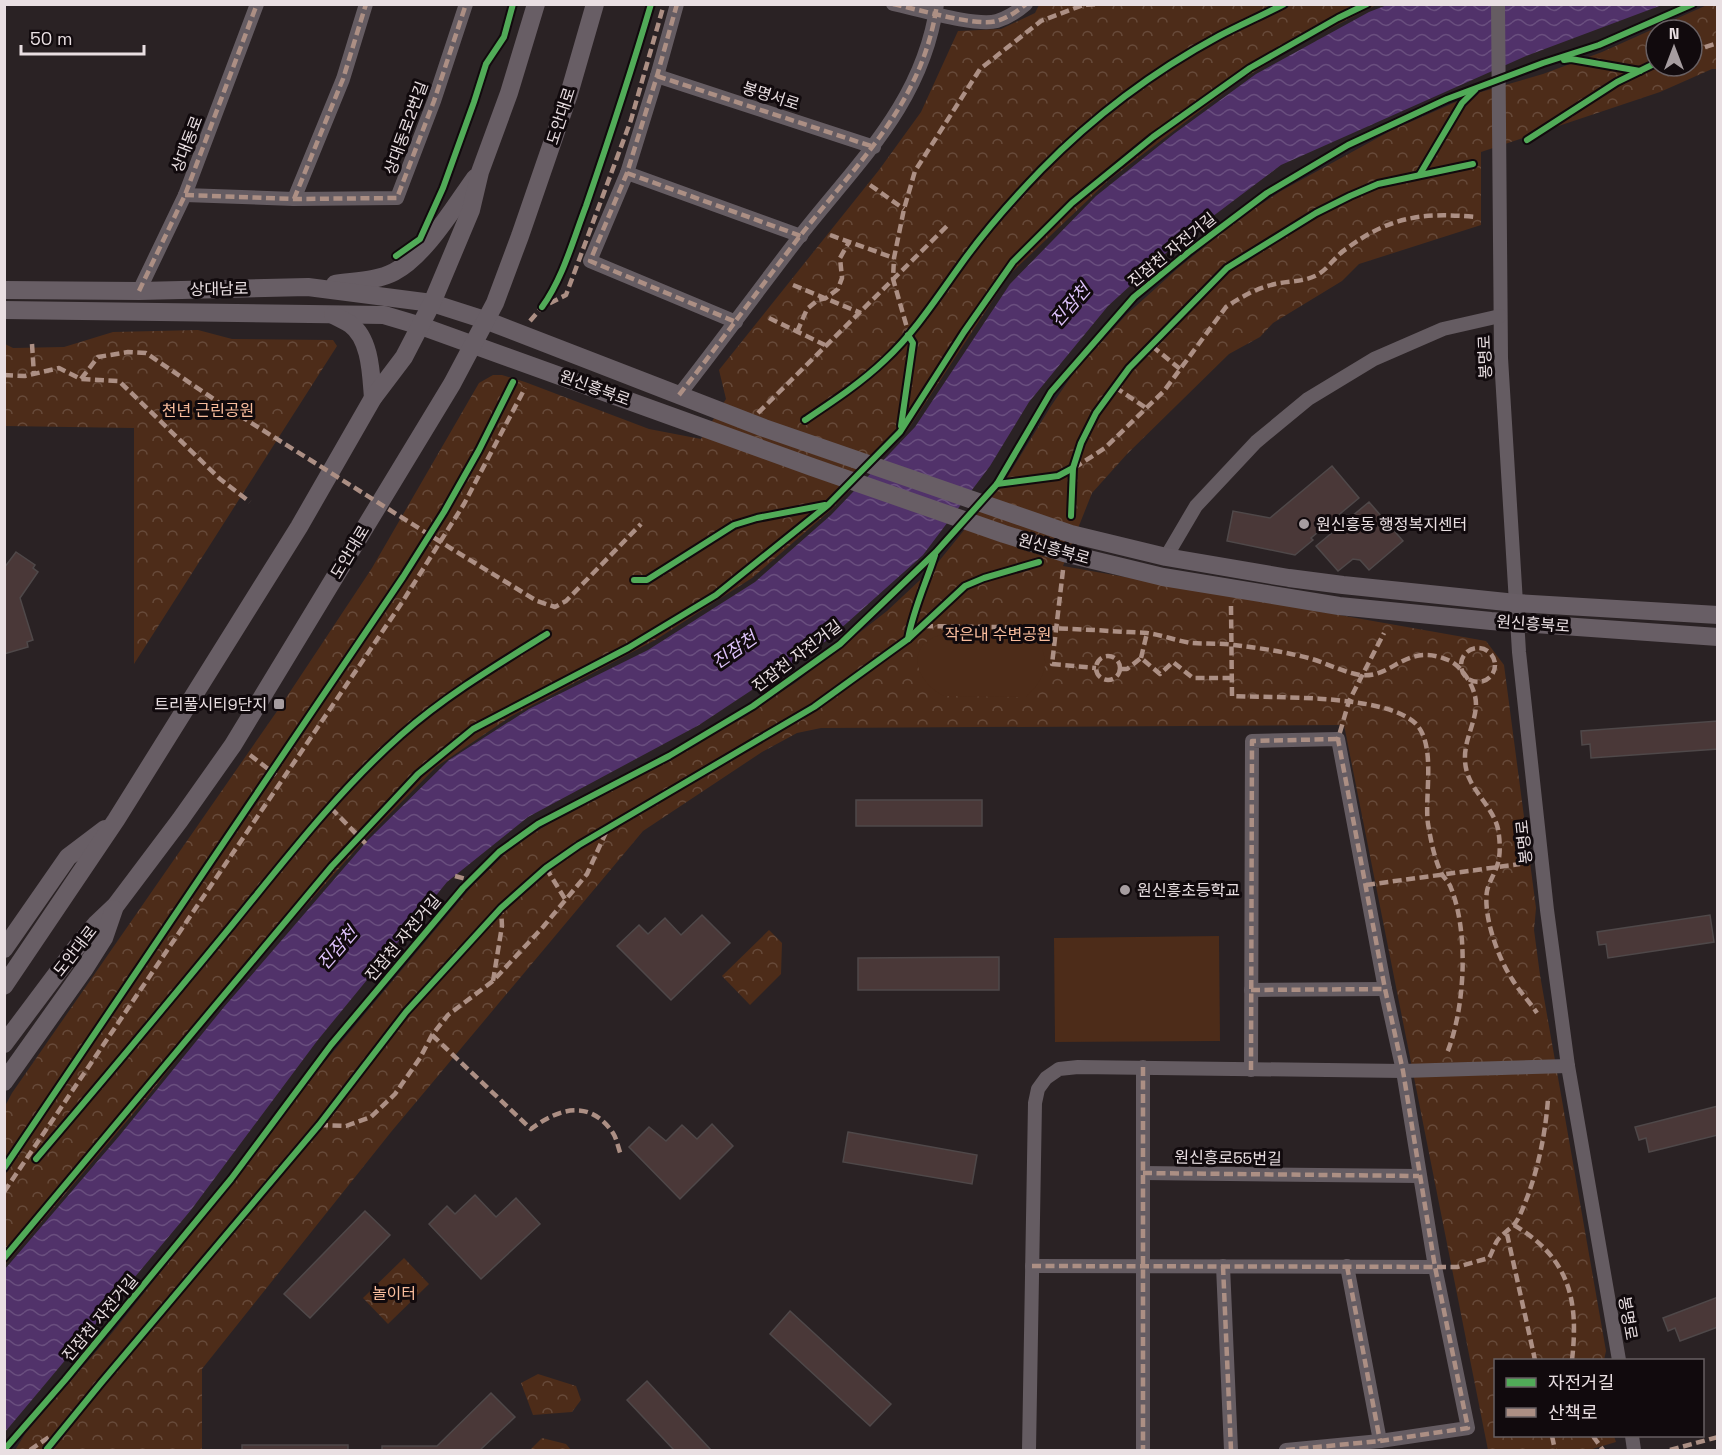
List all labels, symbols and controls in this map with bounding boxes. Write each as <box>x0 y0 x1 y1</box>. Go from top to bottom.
scale bar <box>21 18 144 56</box>
north arrow <box>1644 18 1704 78</box>
text: N <box>1669 23 1679 44</box>
text: 50 m <box>30 27 72 50</box>
street label: 봉명서로 <box>740 77 803 115</box>
street label: 상대동로2번길 <box>379 78 433 178</box>
street label: 도안대로 <box>542 84 580 147</box>
street label: 상대동로 <box>167 112 207 175</box>
street label: 진잠천 자전거길 <box>1124 208 1220 292</box>
water label: 진잠천 <box>1045 277 1097 331</box>
street label: 상대남로 <box>189 278 249 300</box>
street label: 봉명로 <box>1474 334 1496 379</box>
street label: 원신흥북로 <box>557 366 633 411</box>
park label: 천년 근린공원 <box>162 400 254 421</box>
place label: 원신흥동 행정복지센터 <box>1316 514 1467 535</box>
marker: 원신흥동 행정복지센터 <box>1297 517 1311 531</box>
street label: 도안대로 <box>326 521 374 583</box>
street label: 원신흥북로 <box>1016 529 1093 569</box>
street label: 원신흥북로 <box>1496 611 1571 637</box>
street label: 진잠천 자전거길 <box>748 615 846 697</box>
park label: 작은내 수변공원 <box>944 624 1052 645</box>
water label: 진잠천 <box>707 625 763 674</box>
place label: 트리풀시티9단지 <box>154 694 267 715</box>
marker: 트리풀시티9단지 <box>272 697 286 711</box>
street label: 봉명로 <box>1511 819 1537 865</box>
place label: 원신흥초등학교 <box>1137 880 1240 901</box>
marker: 원신흥초등학교 <box>1118 883 1132 897</box>
street label: 진잠천 자전거길 <box>361 890 445 986</box>
water label: 진잠천 <box>312 920 364 974</box>
street label: 도안대로 <box>49 921 102 981</box>
street label: 원신흥로55번길 <box>1174 1147 1282 1169</box>
street label: 진잠천 자전거길 <box>58 1270 142 1366</box>
park label: 놀이터 <box>372 1283 416 1304</box>
street label: 봉명로 <box>1614 1294 1642 1342</box>
legend <box>1494 1359 1704 1437</box>
text: 자전거길 <box>1548 1371 1614 1394</box>
text: 산책로 <box>1548 1401 1598 1424</box>

